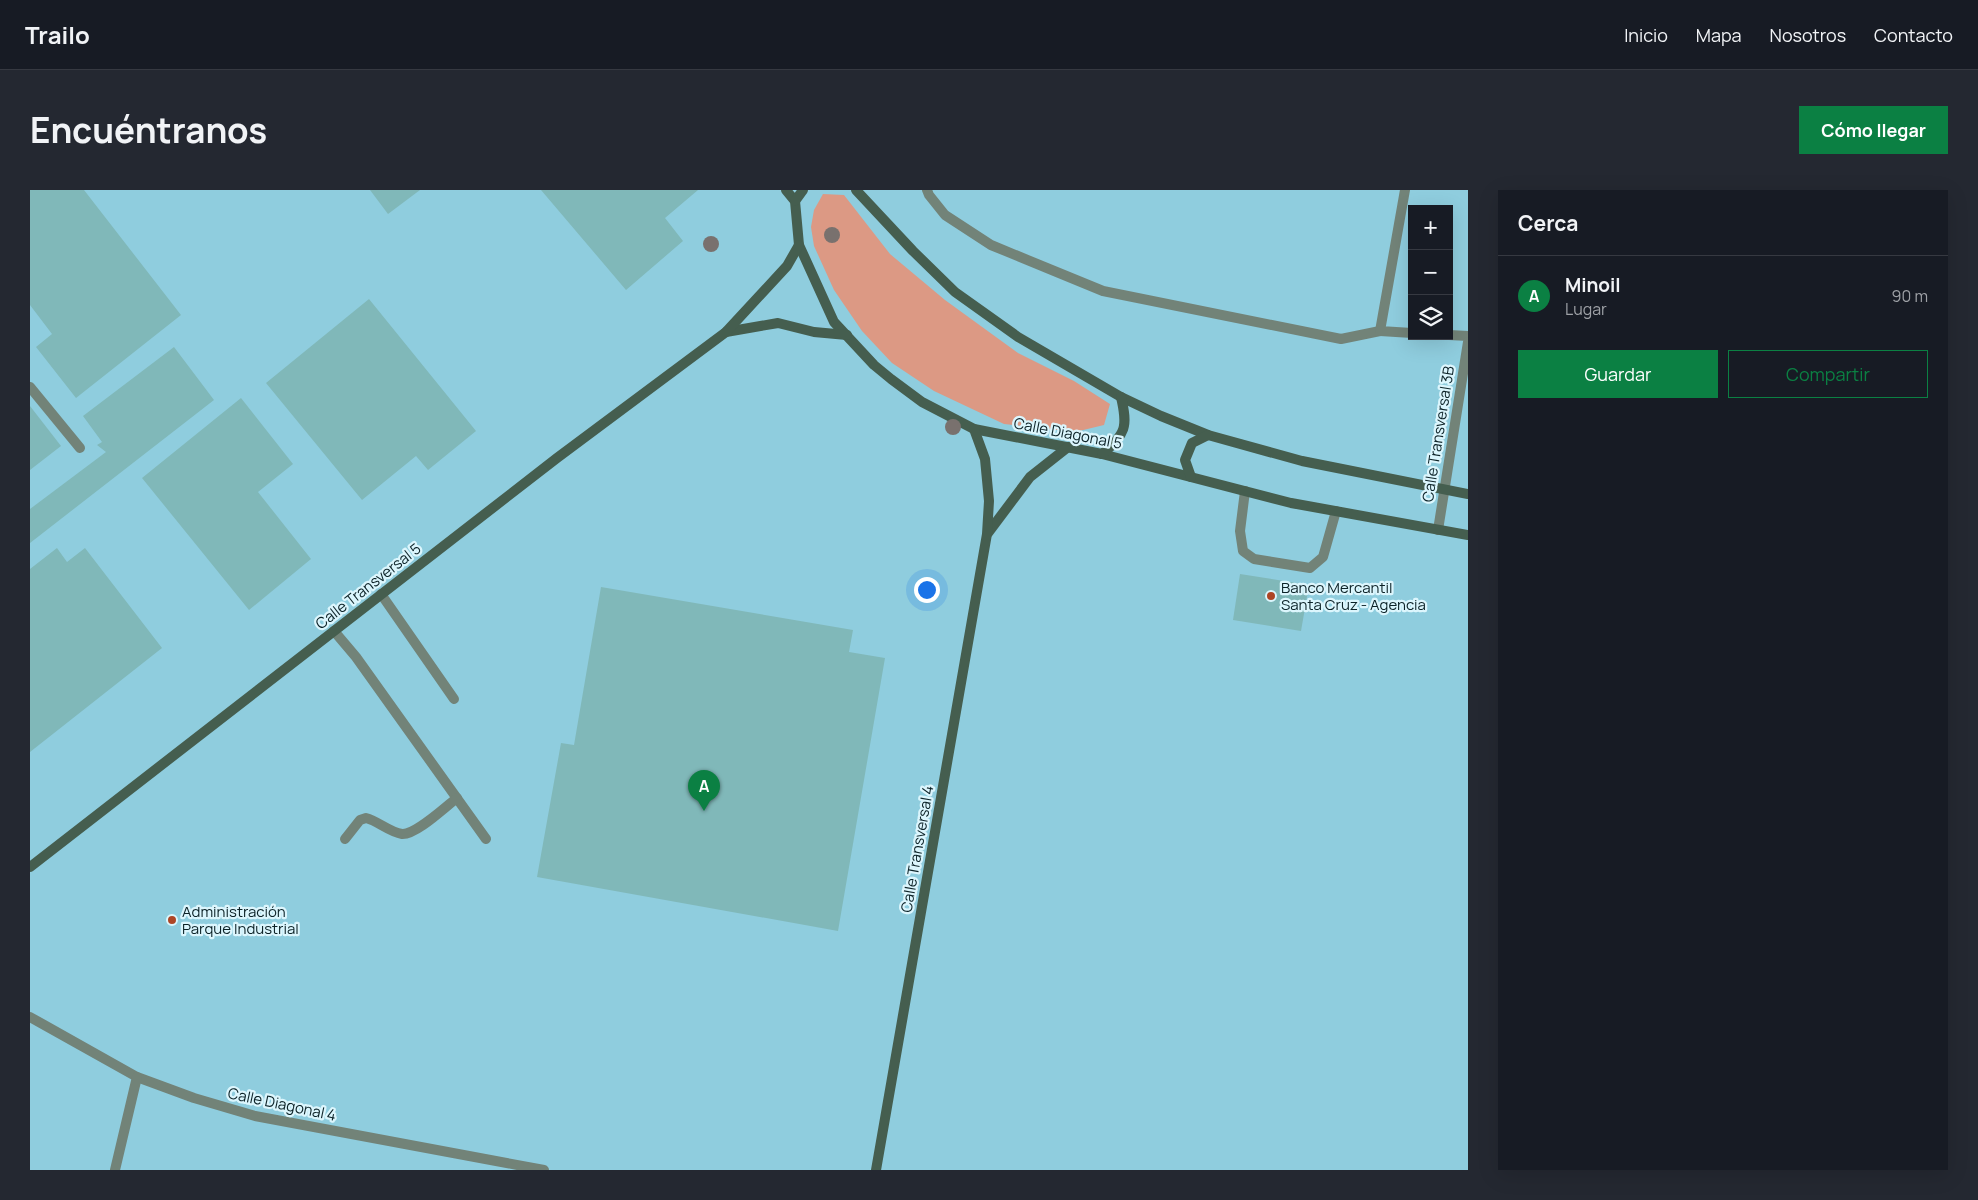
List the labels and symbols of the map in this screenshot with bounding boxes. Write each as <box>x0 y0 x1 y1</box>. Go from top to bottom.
street label: Calle Transversal 3B <box>1417 365 1459 503</box>
street label: Calle Diagonal 5 <box>1012 412 1124 454</box>
street label: Calle Transversal 5 <box>311 538 425 634</box>
your location <box>914 577 940 603</box>
place label: Banco Mercantil Santa Cruz - Agencia <box>1281 577 1426 615</box>
marker: Banco Mercantil Santa Cruz - Agencia <box>1265 590 1277 602</box>
pin: A <box>688 770 720 811</box>
street label: Calle Transversal 4 <box>895 784 939 914</box>
place label: Administración Parque Industrial <box>182 901 299 939</box>
marker: Administración Parque Industrial <box>166 914 178 926</box>
street label: Calle Diagonal 4 <box>226 1082 338 1126</box>

